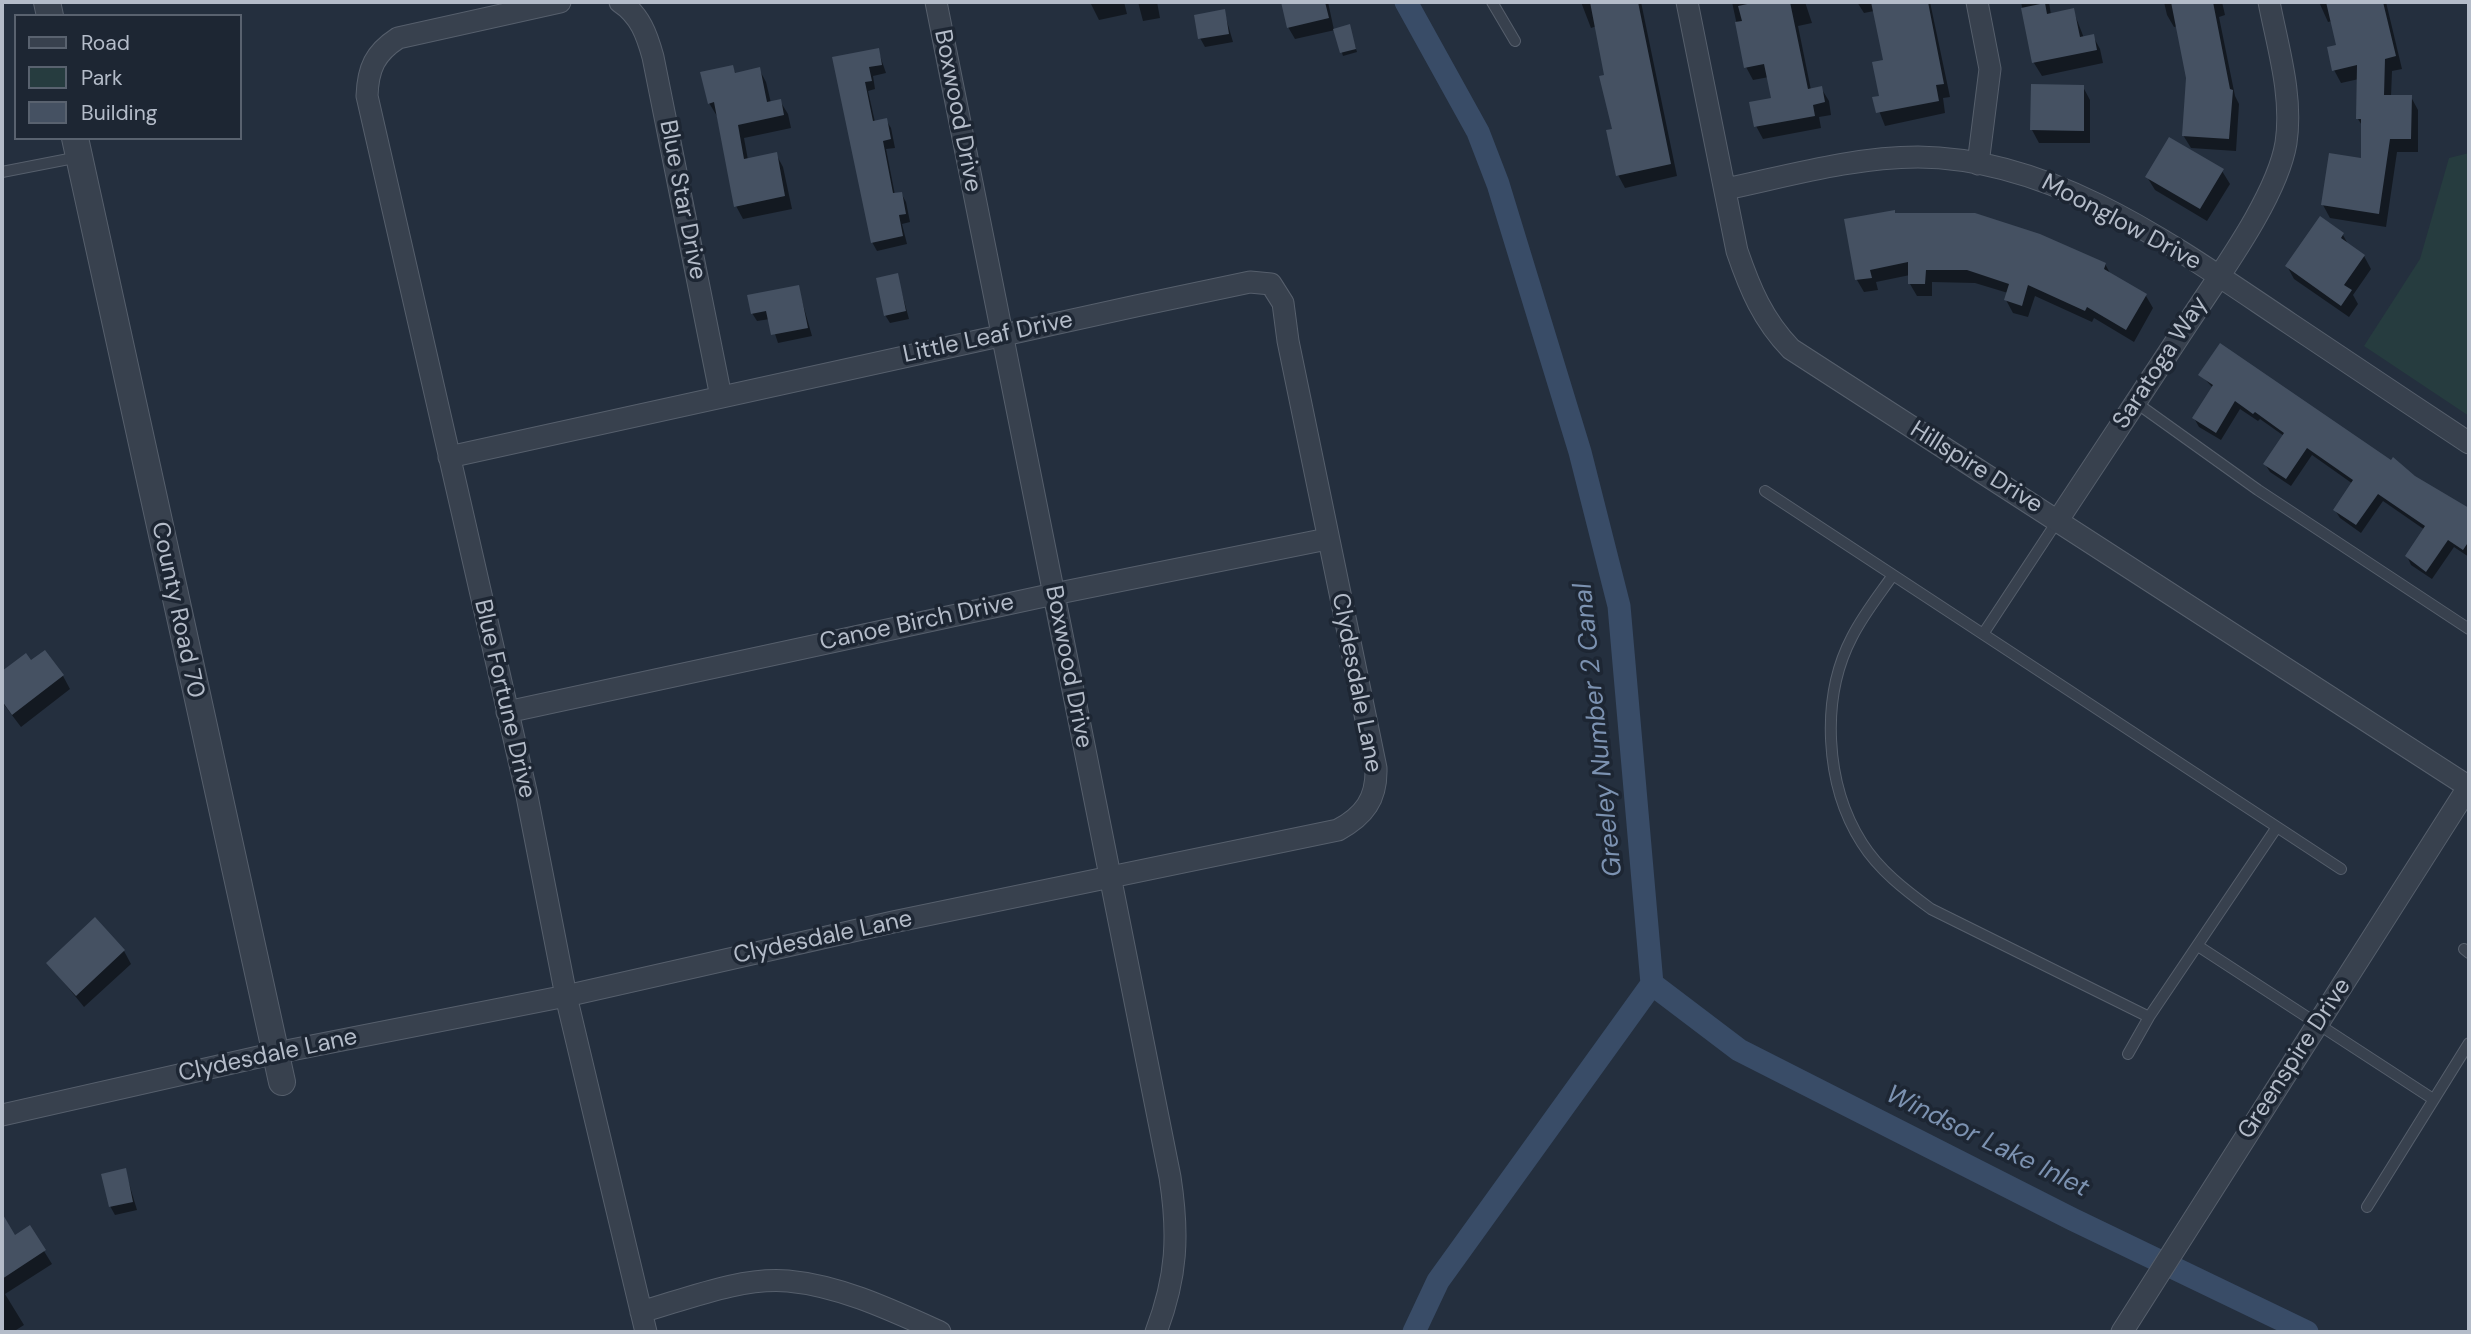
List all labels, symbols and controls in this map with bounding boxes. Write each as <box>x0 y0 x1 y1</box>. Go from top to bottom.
legend <box>14 14 242 140</box>
street label: Boxwood Drive <box>927 27 987 195</box>
text: Road <box>81 29 130 57</box>
text: Park <box>81 64 122 92</box>
text: Building <box>81 99 157 127</box>
street label: Blue Star Drive <box>652 118 712 282</box>
street label: Moonglow Drive <box>2036 169 2206 277</box>
street label: Saratoga Way <box>2107 291 2215 435</box>
street label: Little Leaf Drive <box>900 306 1076 370</box>
street label: Hillspire Drive <box>1904 416 2048 520</box>
street label: County Road 70 <box>144 519 210 701</box>
water label: Greeley Number 2 Canal <box>1568 582 1630 878</box>
street label: Boxwood Drive <box>1038 583 1098 751</box>
street label: Canoe Birch Drive <box>817 588 1017 658</box>
street label: Clydesdale Lane <box>1324 591 1388 775</box>
street label: Blue Fortune Drive <box>467 597 541 801</box>
street label: Clydesdale Lane <box>731 905 915 971</box>
street label: Greenspire Drive <box>2232 973 2358 1145</box>
street label: Clydesdale Lane <box>176 1023 360 1089</box>
water label: Windsor Lake Inlet <box>1880 1079 2094 1205</box>

